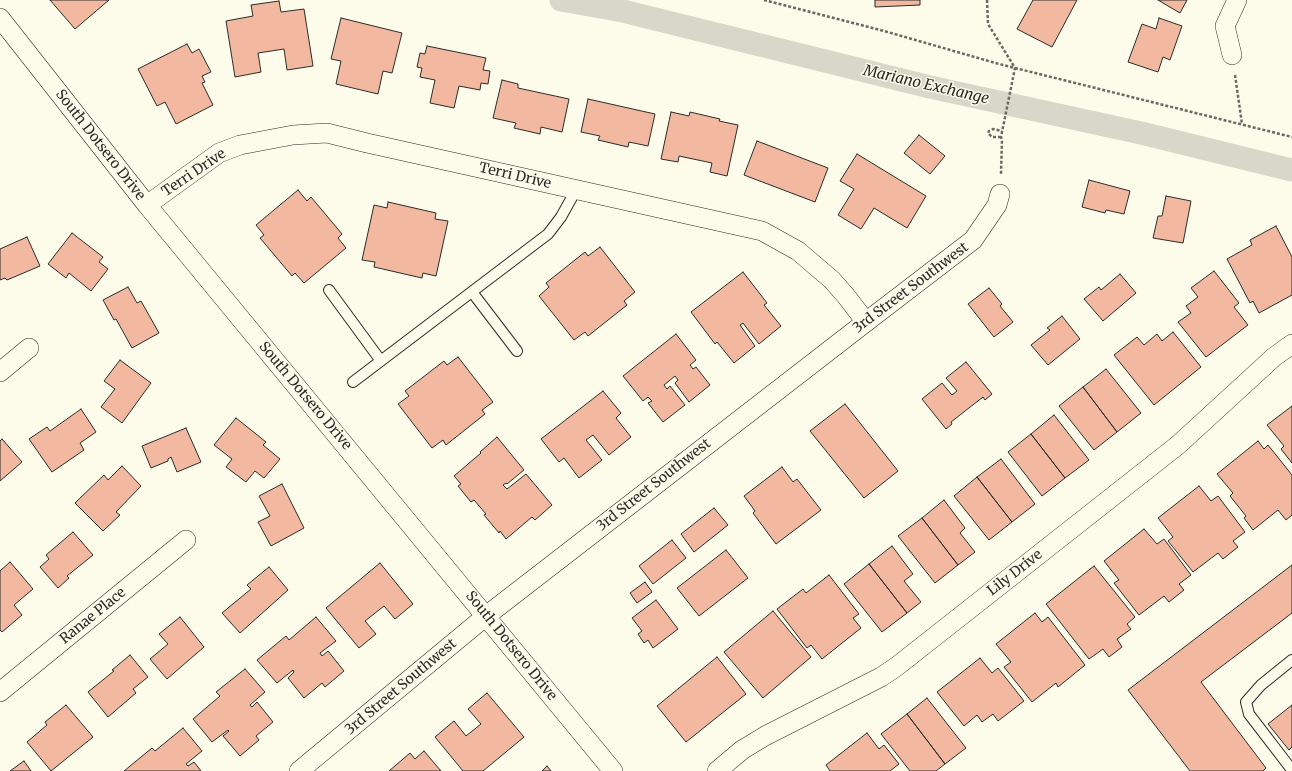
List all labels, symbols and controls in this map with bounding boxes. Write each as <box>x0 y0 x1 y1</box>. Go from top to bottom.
water label: Mariano Exchange <box>861 62 991 108</box>
street label: South Dotsero Drive <box>52 86 148 204</box>
street label: Terri Drive <box>159 145 229 201</box>
street label: Terri Drive <box>477 160 553 192</box>
street label: 3rd Street Southwest <box>850 239 972 337</box>
street label: South Dotsero Drive <box>255 339 355 453</box>
street label: 3rd Street Southwest <box>594 435 714 535</box>
street label: Lily Drive <box>984 546 1046 600</box>
street label: Ranae Place <box>57 584 129 648</box>
street label: South Dotsero Drive <box>462 588 560 704</box>
street label: 3rd Street Southwest <box>342 636 460 738</box>

